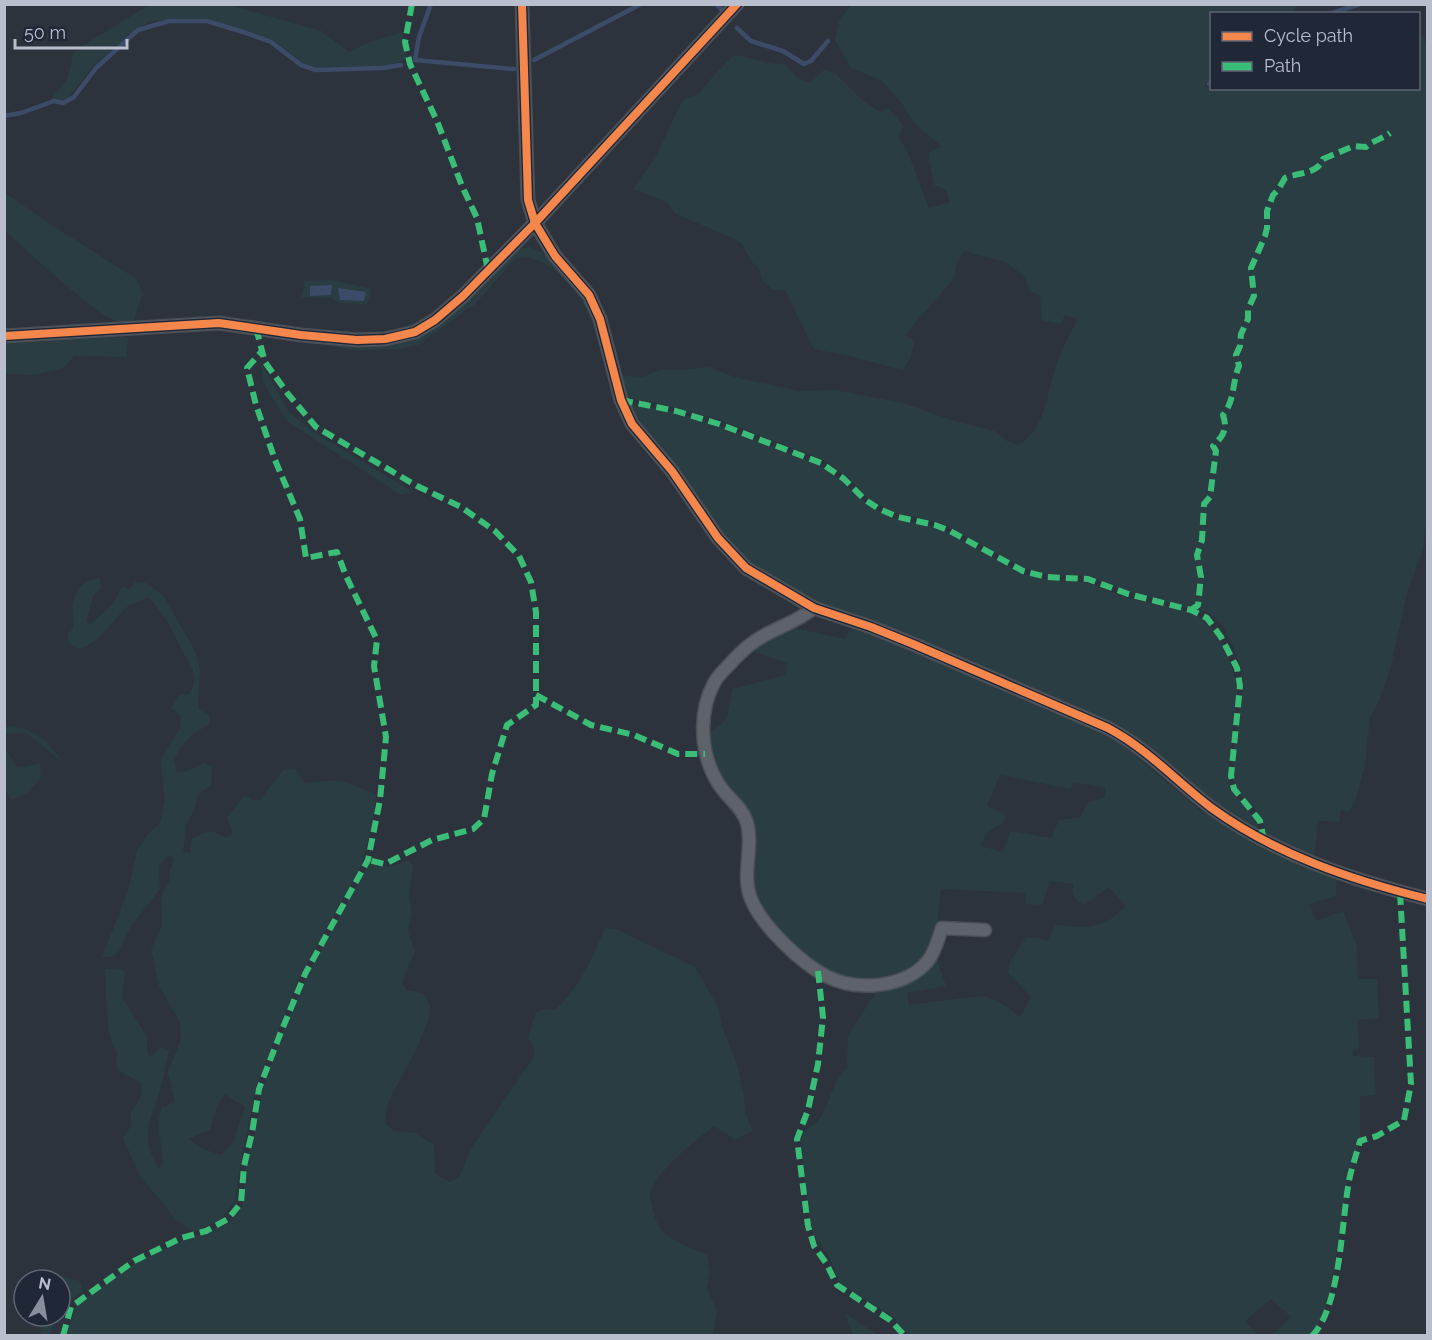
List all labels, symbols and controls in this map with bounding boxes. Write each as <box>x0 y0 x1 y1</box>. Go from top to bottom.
scale bar <box>15 12 128 50</box>
legend <box>1210 12 1420 90</box>
text: 50 m <box>24 22 66 43</box>
text: Cycle path <box>1264 25 1353 46</box>
text: Path <box>1264 55 1301 76</box>
north arrow <box>12 1268 72 1328</box>
text: N <box>37 1273 53 1294</box>

